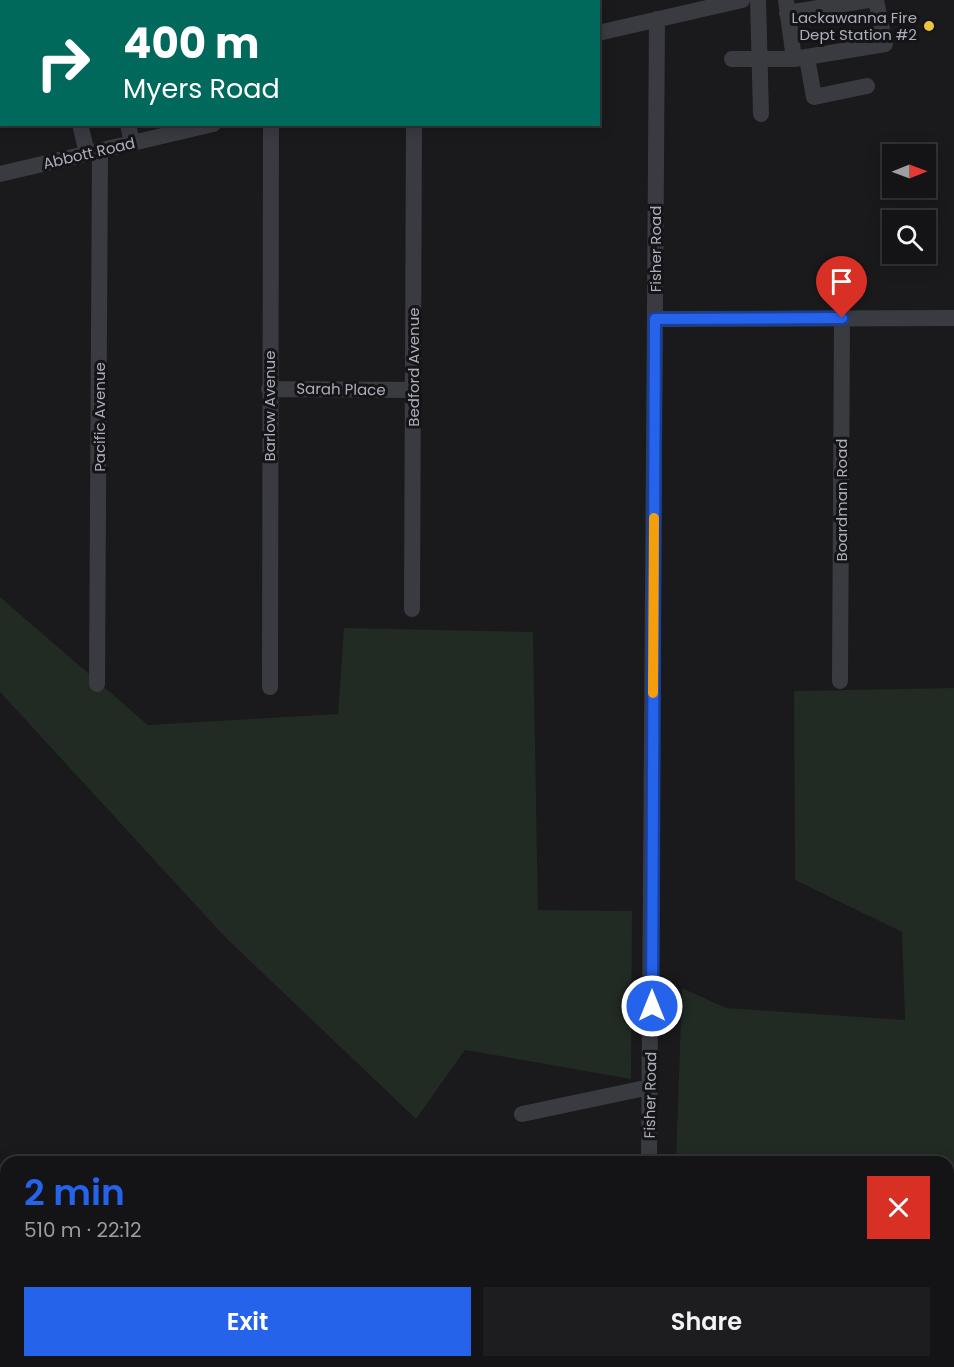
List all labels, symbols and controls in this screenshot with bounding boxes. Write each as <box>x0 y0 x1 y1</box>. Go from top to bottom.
place label: Lackawanna Fire Dept Station #2 <box>791 7 917 45</box>
text: 400 m <box>123 14 260 73</box>
marker: Lackawanna Fire Dept Station #2 <box>922 19 936 33</box>
icon: right <box>24 24 102 102</box>
text: Myers Road <box>123 70 280 107</box>
street label: Abbott Road <box>41 132 137 174</box>
north arrow <box>882 144 936 198</box>
map controls <box>882 144 936 264</box>
street label: Fisher Road <box>645 206 666 292</box>
button: search <box>882 210 936 264</box>
pin <box>816 256 867 318</box>
icon: arrive <box>825 265 858 298</box>
street label: Bedford Avenue <box>403 307 424 427</box>
street label: Barlow Avenue <box>259 351 280 461</box>
street label: Pacific Avenue <box>89 362 110 472</box>
street label: Sarah Place <box>296 378 386 400</box>
street label: Boardman Road <box>831 439 852 561</box>
position arrow <box>620 974 684 1038</box>
street label: Fisher Road <box>639 1052 661 1138</box>
text: 2 min <box>24 1167 125 1218</box>
button: close <box>867 1176 930 1239</box>
text: 510 m · 22:12 <box>24 1216 142 1244</box>
button: Exit <box>24 1287 471 1356</box>
button: Share <box>483 1287 930 1356</box>

